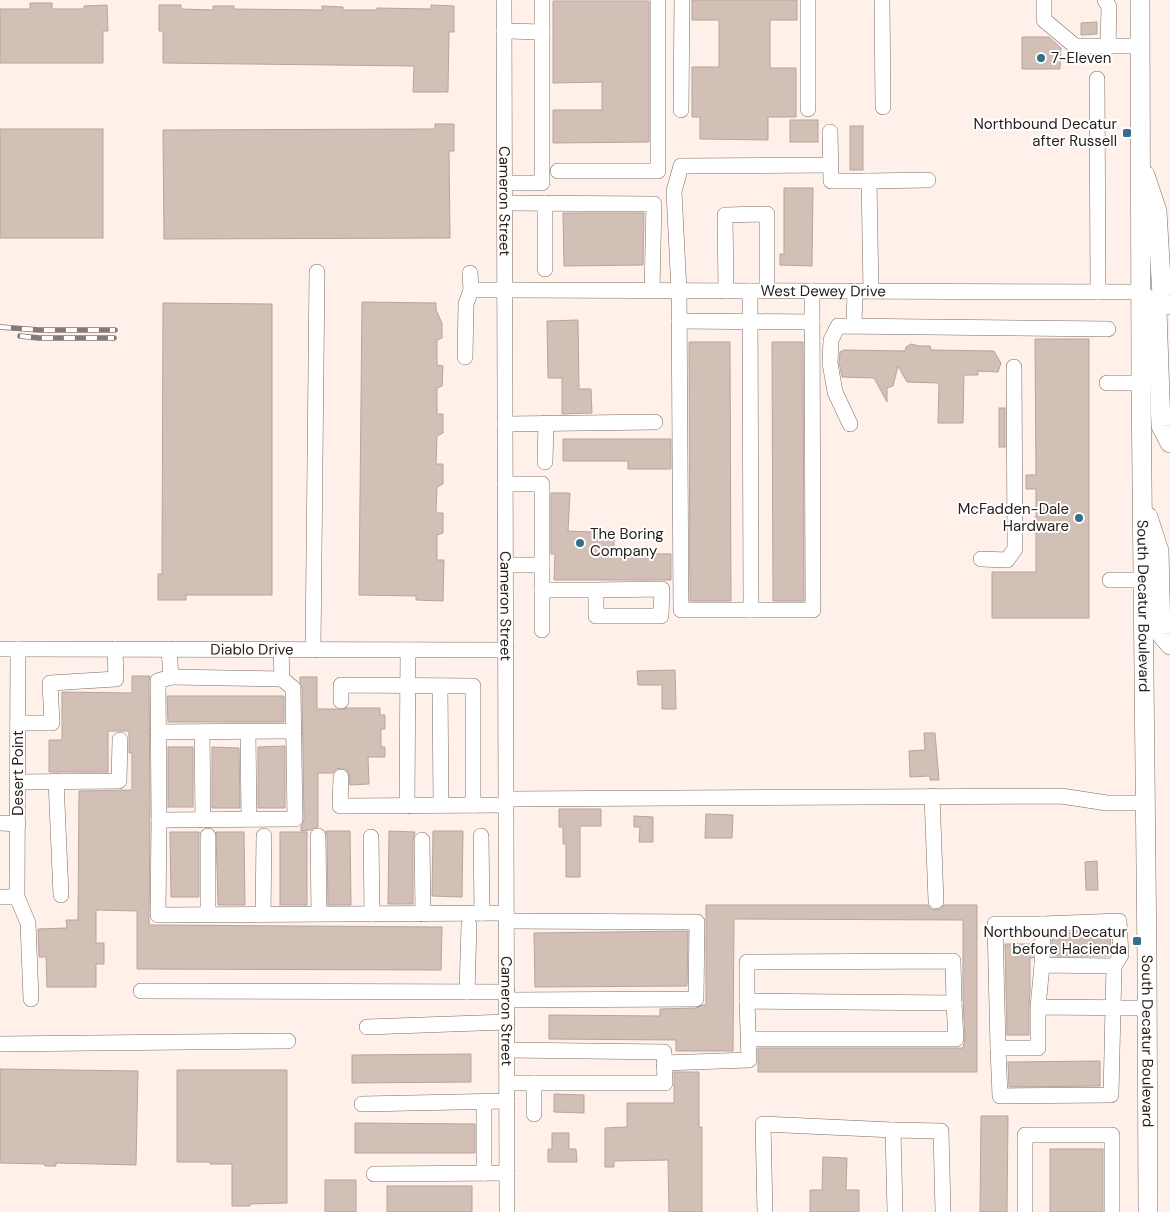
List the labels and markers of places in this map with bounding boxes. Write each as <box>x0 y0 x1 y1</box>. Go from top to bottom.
place label: 7-Eleven <box>1051 48 1111 68</box>
marker: 7-Eleven <box>1035 52 1047 64</box>
place label: Northbound Decatur after Russell <box>973 114 1117 151</box>
marker: Northbound Decatur after Russell <box>1121 127 1133 139</box>
place label: McFadden-Dale Hardware <box>958 499 1069 536</box>
marker: McFadden-Dale Hardware <box>1073 512 1085 524</box>
place label: The Boring Company <box>590 524 664 561</box>
marker: The Boring Company <box>574 537 586 549</box>
place label: Northbound Decatur before Hacienda <box>983 922 1127 959</box>
marker: Northbound Decatur before Hacienda <box>1131 935 1143 947</box>

